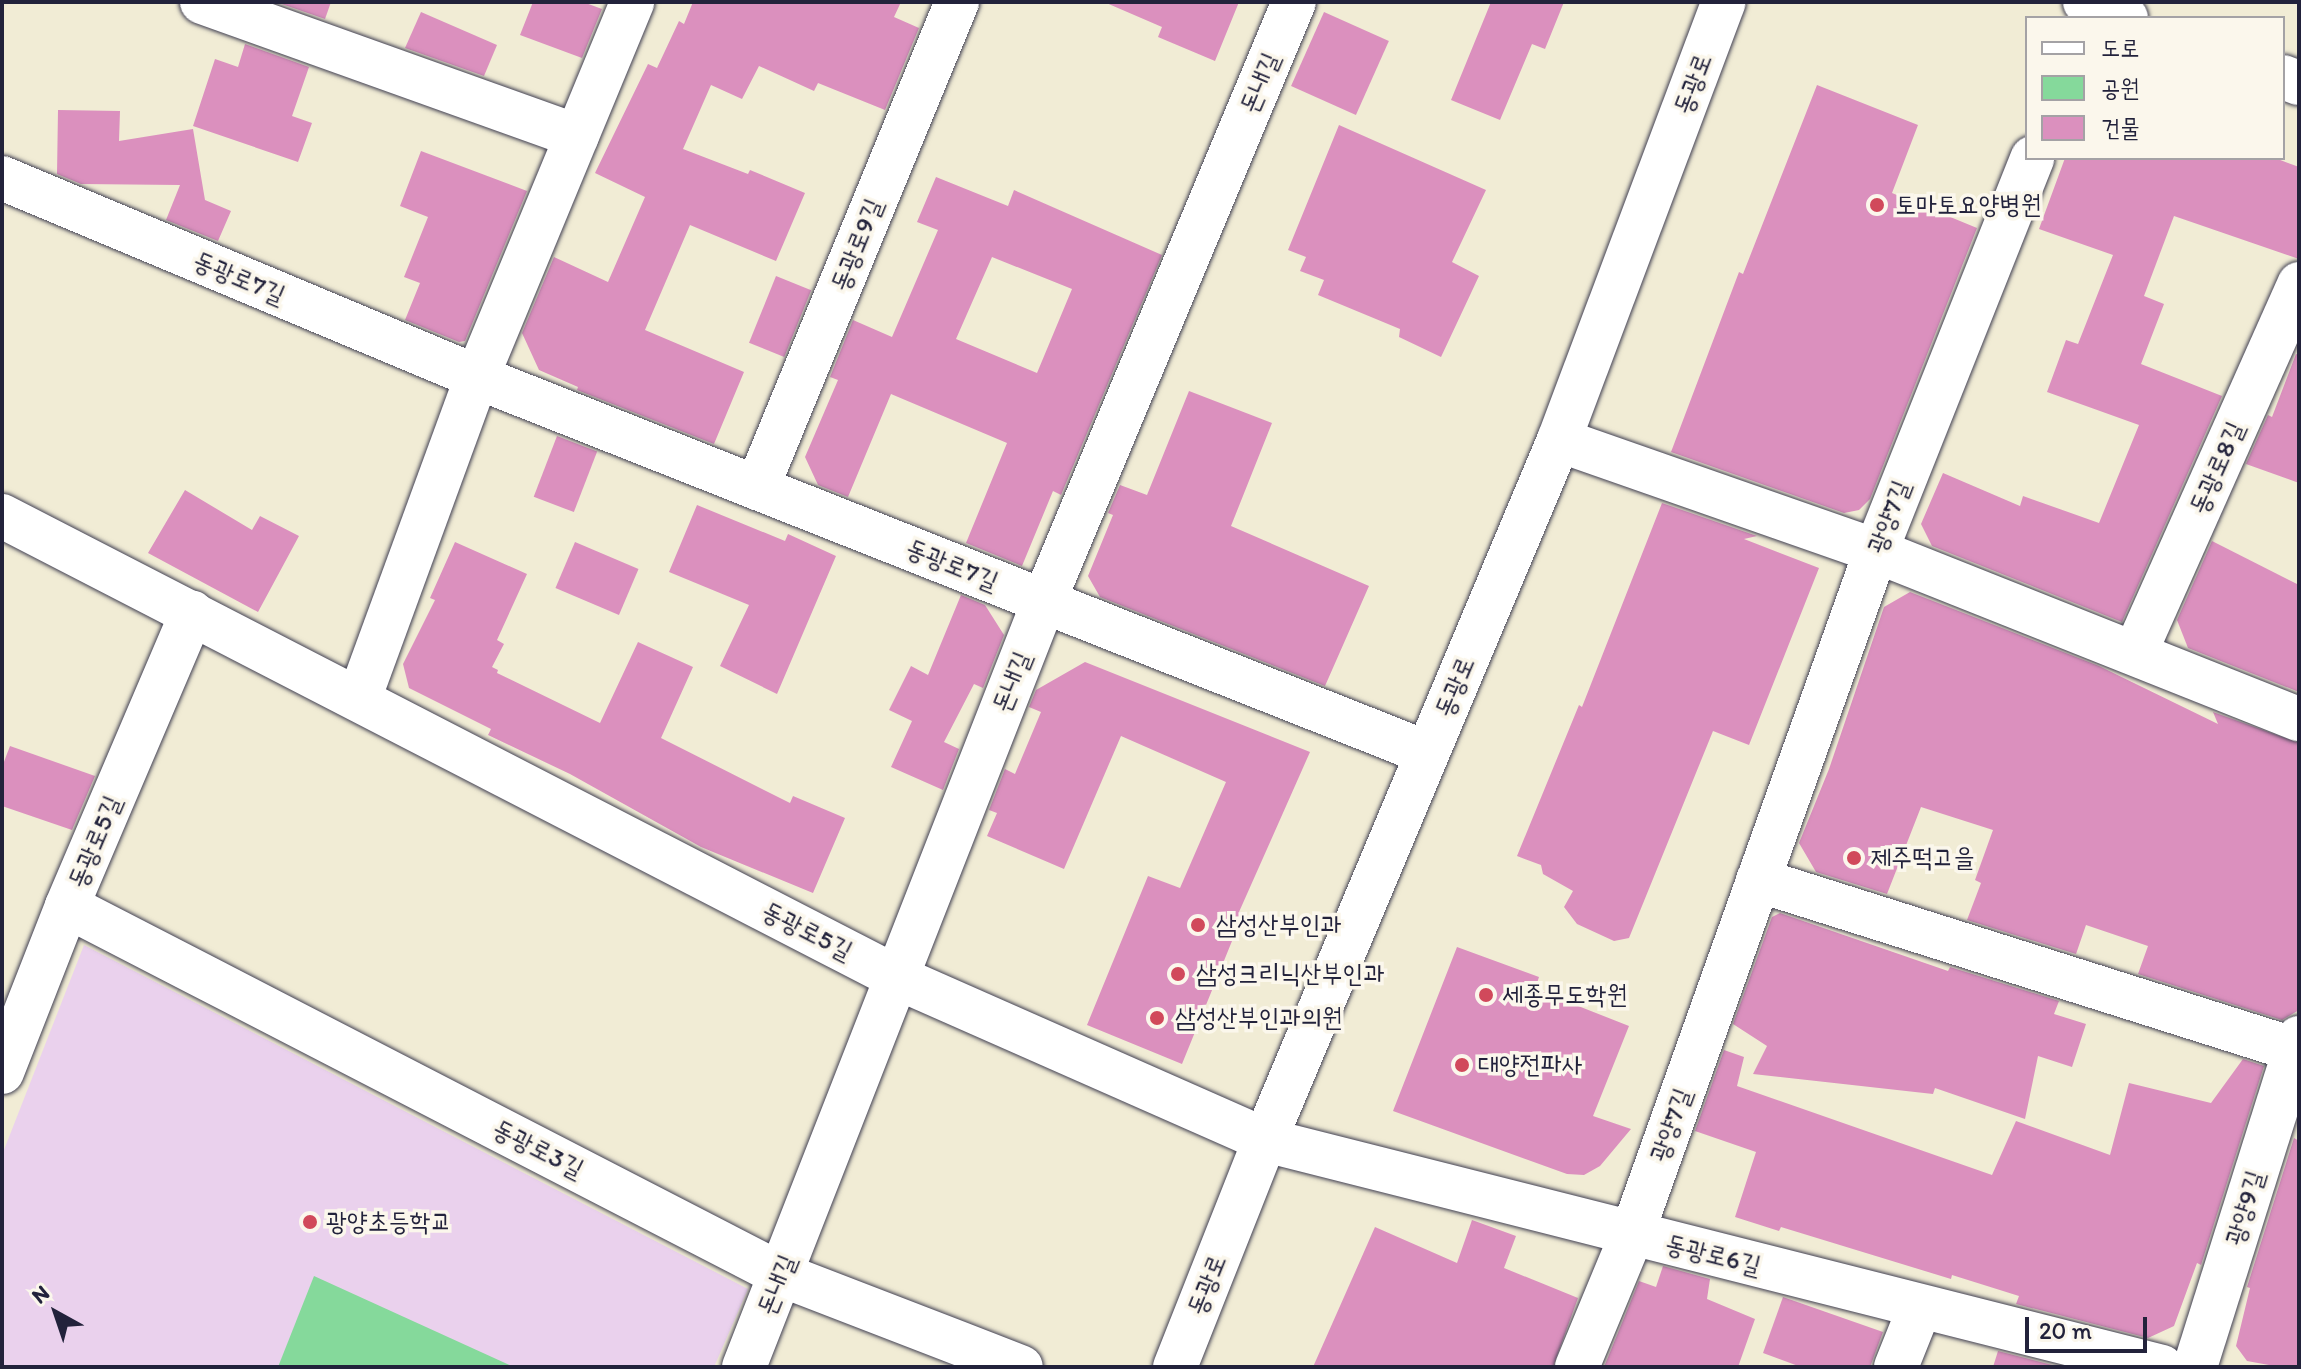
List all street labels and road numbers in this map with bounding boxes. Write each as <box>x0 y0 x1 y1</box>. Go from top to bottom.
street label: 돈내길 <box>1233 48 1287 118</box>
street label: 동광로 <box>1667 49 1719 119</box>
street label: 동광로9길 <box>824 194 890 296</box>
street label: 동광로7길 <box>188 245 290 311</box>
street label: 동광로8길 <box>2183 417 2251 519</box>
street label: 광양7길 <box>1861 476 1917 558</box>
street label: 동광로7길 <box>901 532 1003 598</box>
street label: 돈내길 <box>986 647 1038 717</box>
street label: 동광로 <box>1428 652 1482 722</box>
street label: 동광로5길 <box>62 791 128 893</box>
street label: 동광로5길 <box>757 895 857 967</box>
street label: 광양7길 <box>1643 1084 1699 1166</box>
street label: 동광로3길 <box>487 1113 589 1185</box>
street label: 광양9길 <box>2219 1167 2271 1249</box>
street label: 동광로6길 <box>1662 1228 1764 1282</box>
street label: 돈내길 <box>751 1250 803 1320</box>
street label: 동광로 <box>1181 1250 1233 1320</box>

